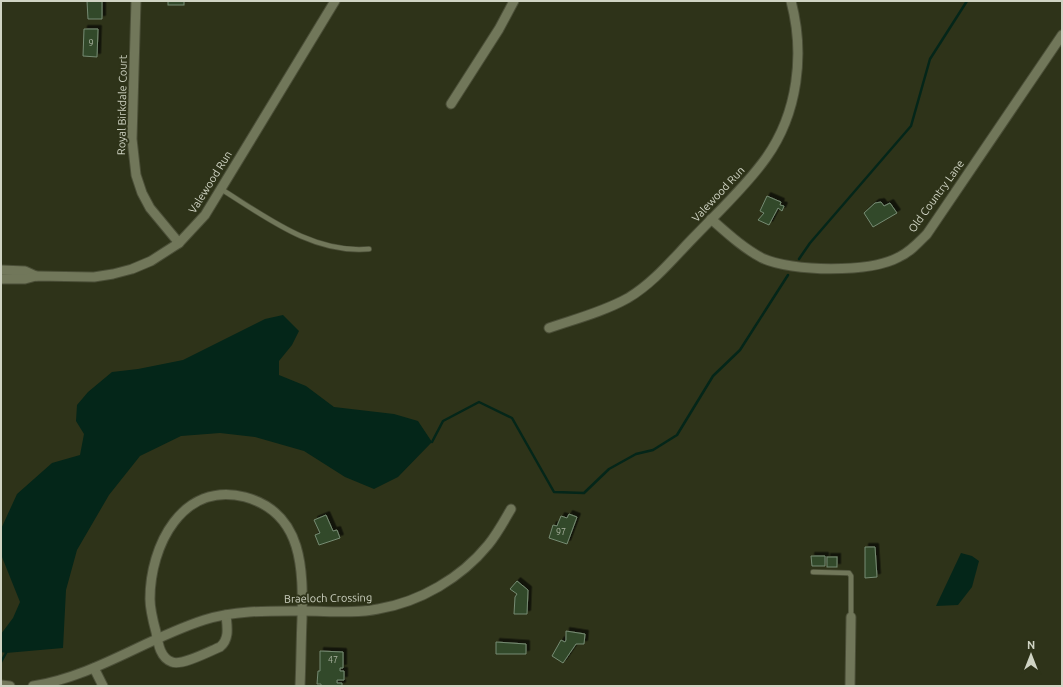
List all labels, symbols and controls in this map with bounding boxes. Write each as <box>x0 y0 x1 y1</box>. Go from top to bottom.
house number: 9 <box>88 38 94 48</box>
street label: Royal Birkdale Court <box>115 54 129 155</box>
street label: Valewood Run <box>186 149 234 215</box>
street label: Old Country Lane <box>906 158 966 234</box>
street label: Valewood Run <box>689 164 747 224</box>
house number: 97 <box>556 527 566 537</box>
street label: Braeloch Crossing <box>284 591 372 605</box>
north arrow <box>1011 635 1051 675</box>
text: N <box>1027 639 1035 651</box>
house number: 47 <box>328 655 338 665</box>

